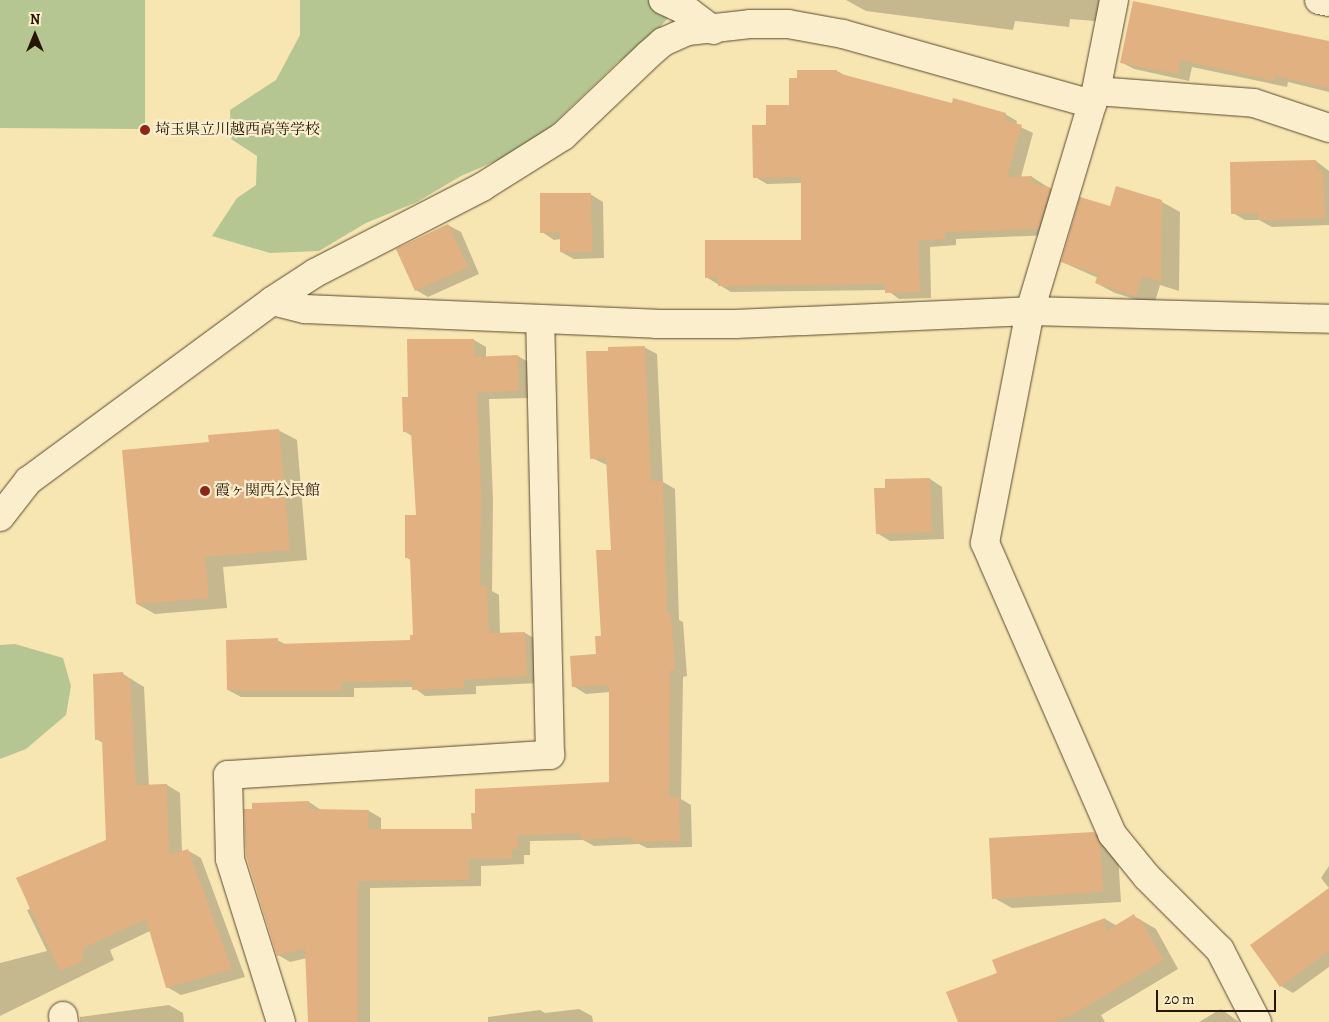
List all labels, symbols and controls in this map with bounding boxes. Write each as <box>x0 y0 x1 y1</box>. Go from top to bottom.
north arrow <box>10 10 60 60</box>
text: N <box>30 10 40 29</box>
place label: 埼玉県立川越西高等学校 <box>155 121 320 139</box>
marker: 埼玉県立川越西高等学校 <box>139 124 151 136</box>
place label: 霞ヶ関西公民館 <box>215 482 320 500</box>
marker: 霞ヶ関西公民館 <box>199 485 211 497</box>
scale bar <box>1159 980 1279 1012</box>
text: 20 m <box>1164 989 1195 1009</box>

